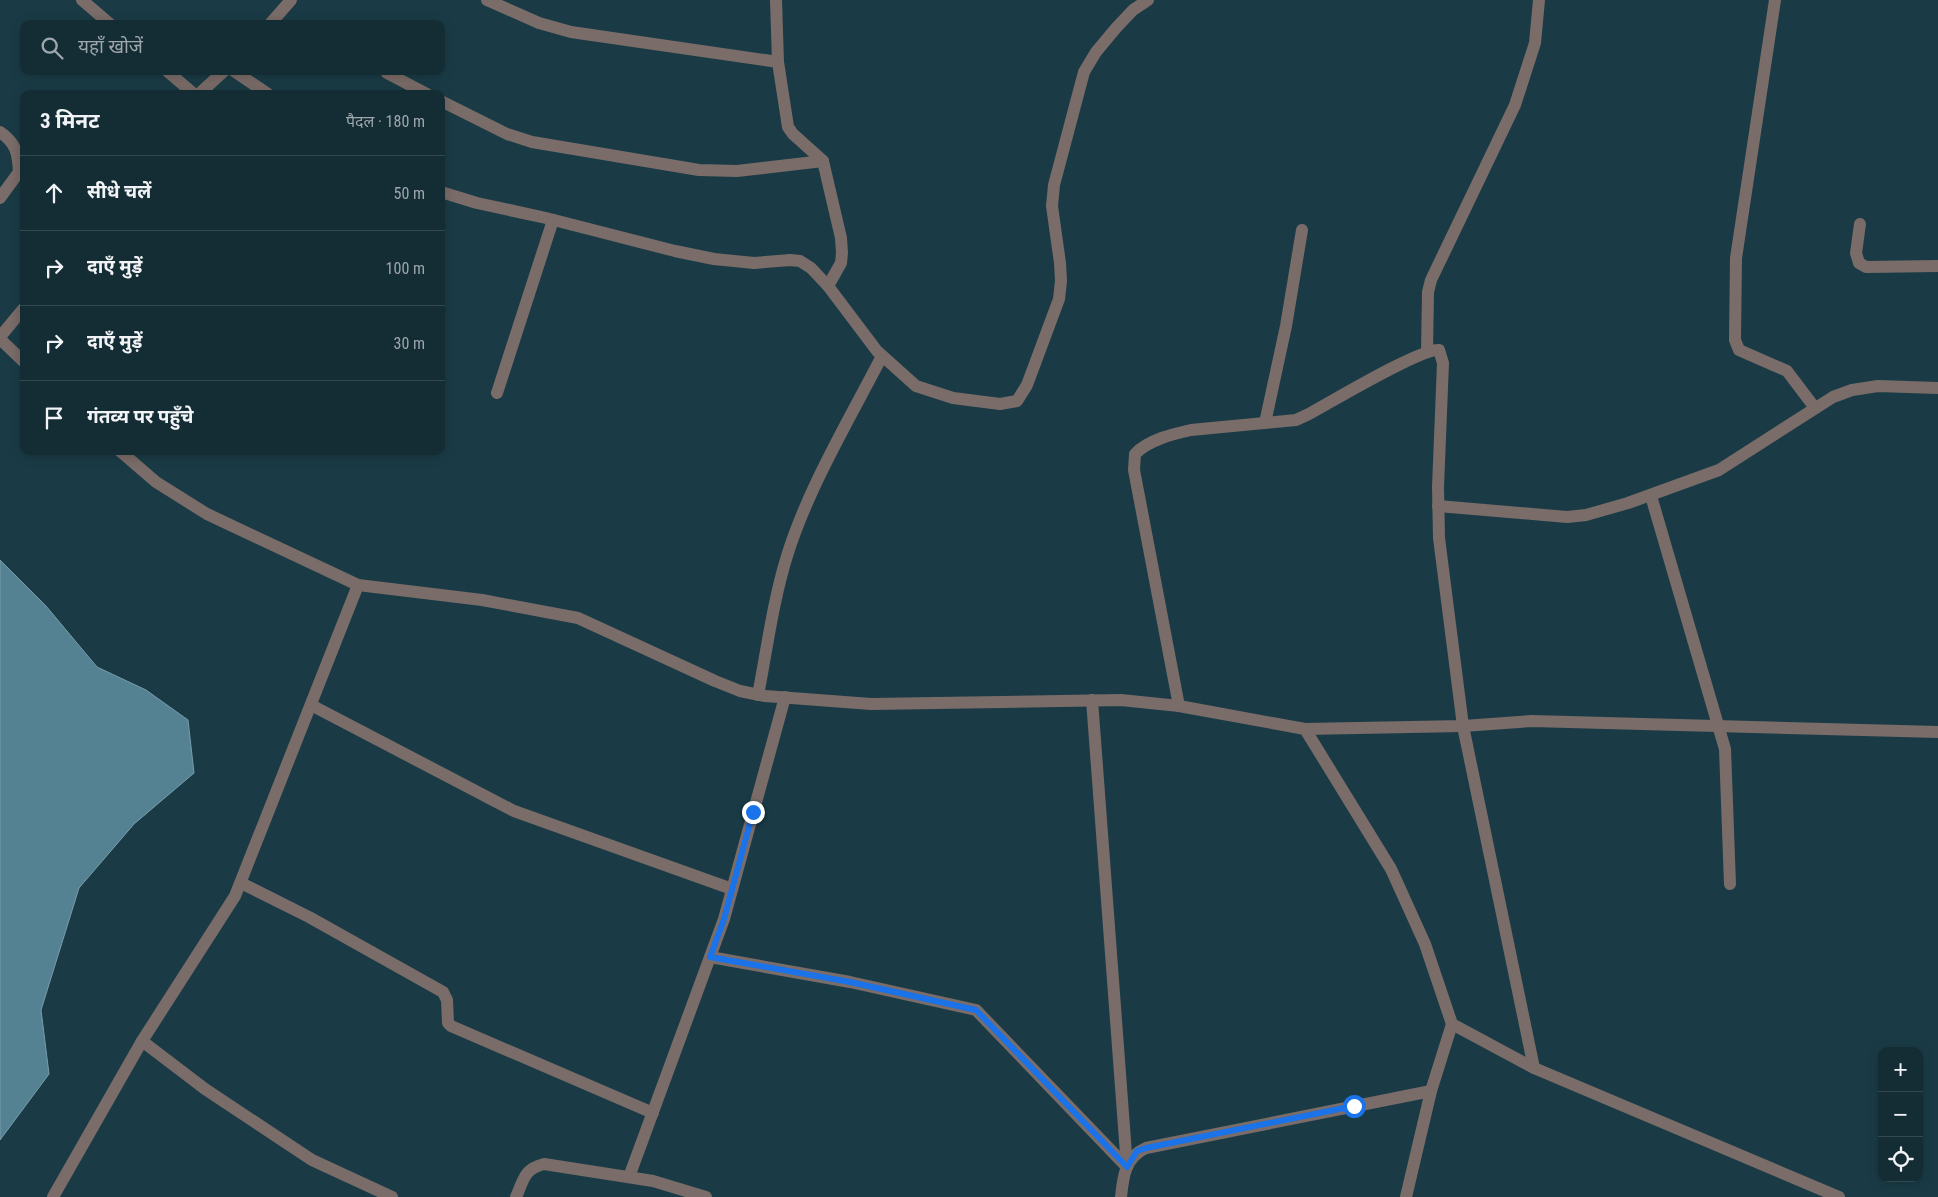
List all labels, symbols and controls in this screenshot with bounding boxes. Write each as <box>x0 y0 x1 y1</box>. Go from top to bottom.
search box <box>20 20 445 75</box>
icon: search <box>38 34 66 62</box>
text: यहाँ खोजें <box>78 35 143 58</box>
text: 3 मिनट <box>40 109 100 133</box>
text: पैदल · 180 m <box>346 112 425 131</box>
icon: ahead <box>40 179 68 207</box>
text: सीधे चलें <box>87 180 151 203</box>
text: 50 m <box>393 184 425 203</box>
icon: right <box>40 254 68 282</box>
text: दाएँ मुड़ें <box>87 255 142 278</box>
text: 100 m <box>386 259 425 278</box>
icon: right <box>40 329 68 357</box>
text: दाएँ मुड़ें <box>87 330 142 353</box>
text: 30 m <box>393 334 425 353</box>
icon: arrive <box>40 404 68 432</box>
text: गंतव्य पर पहुँचे <box>87 405 193 428</box>
route end <box>742 801 765 824</box>
map controls <box>1878 1047 1923 1182</box>
button: + <box>1878 1047 1923 1092</box>
button: − <box>1878 1092 1923 1137</box>
route start <box>1343 1095 1366 1118</box>
button: locate <box>1878 1137 1923 1182</box>

